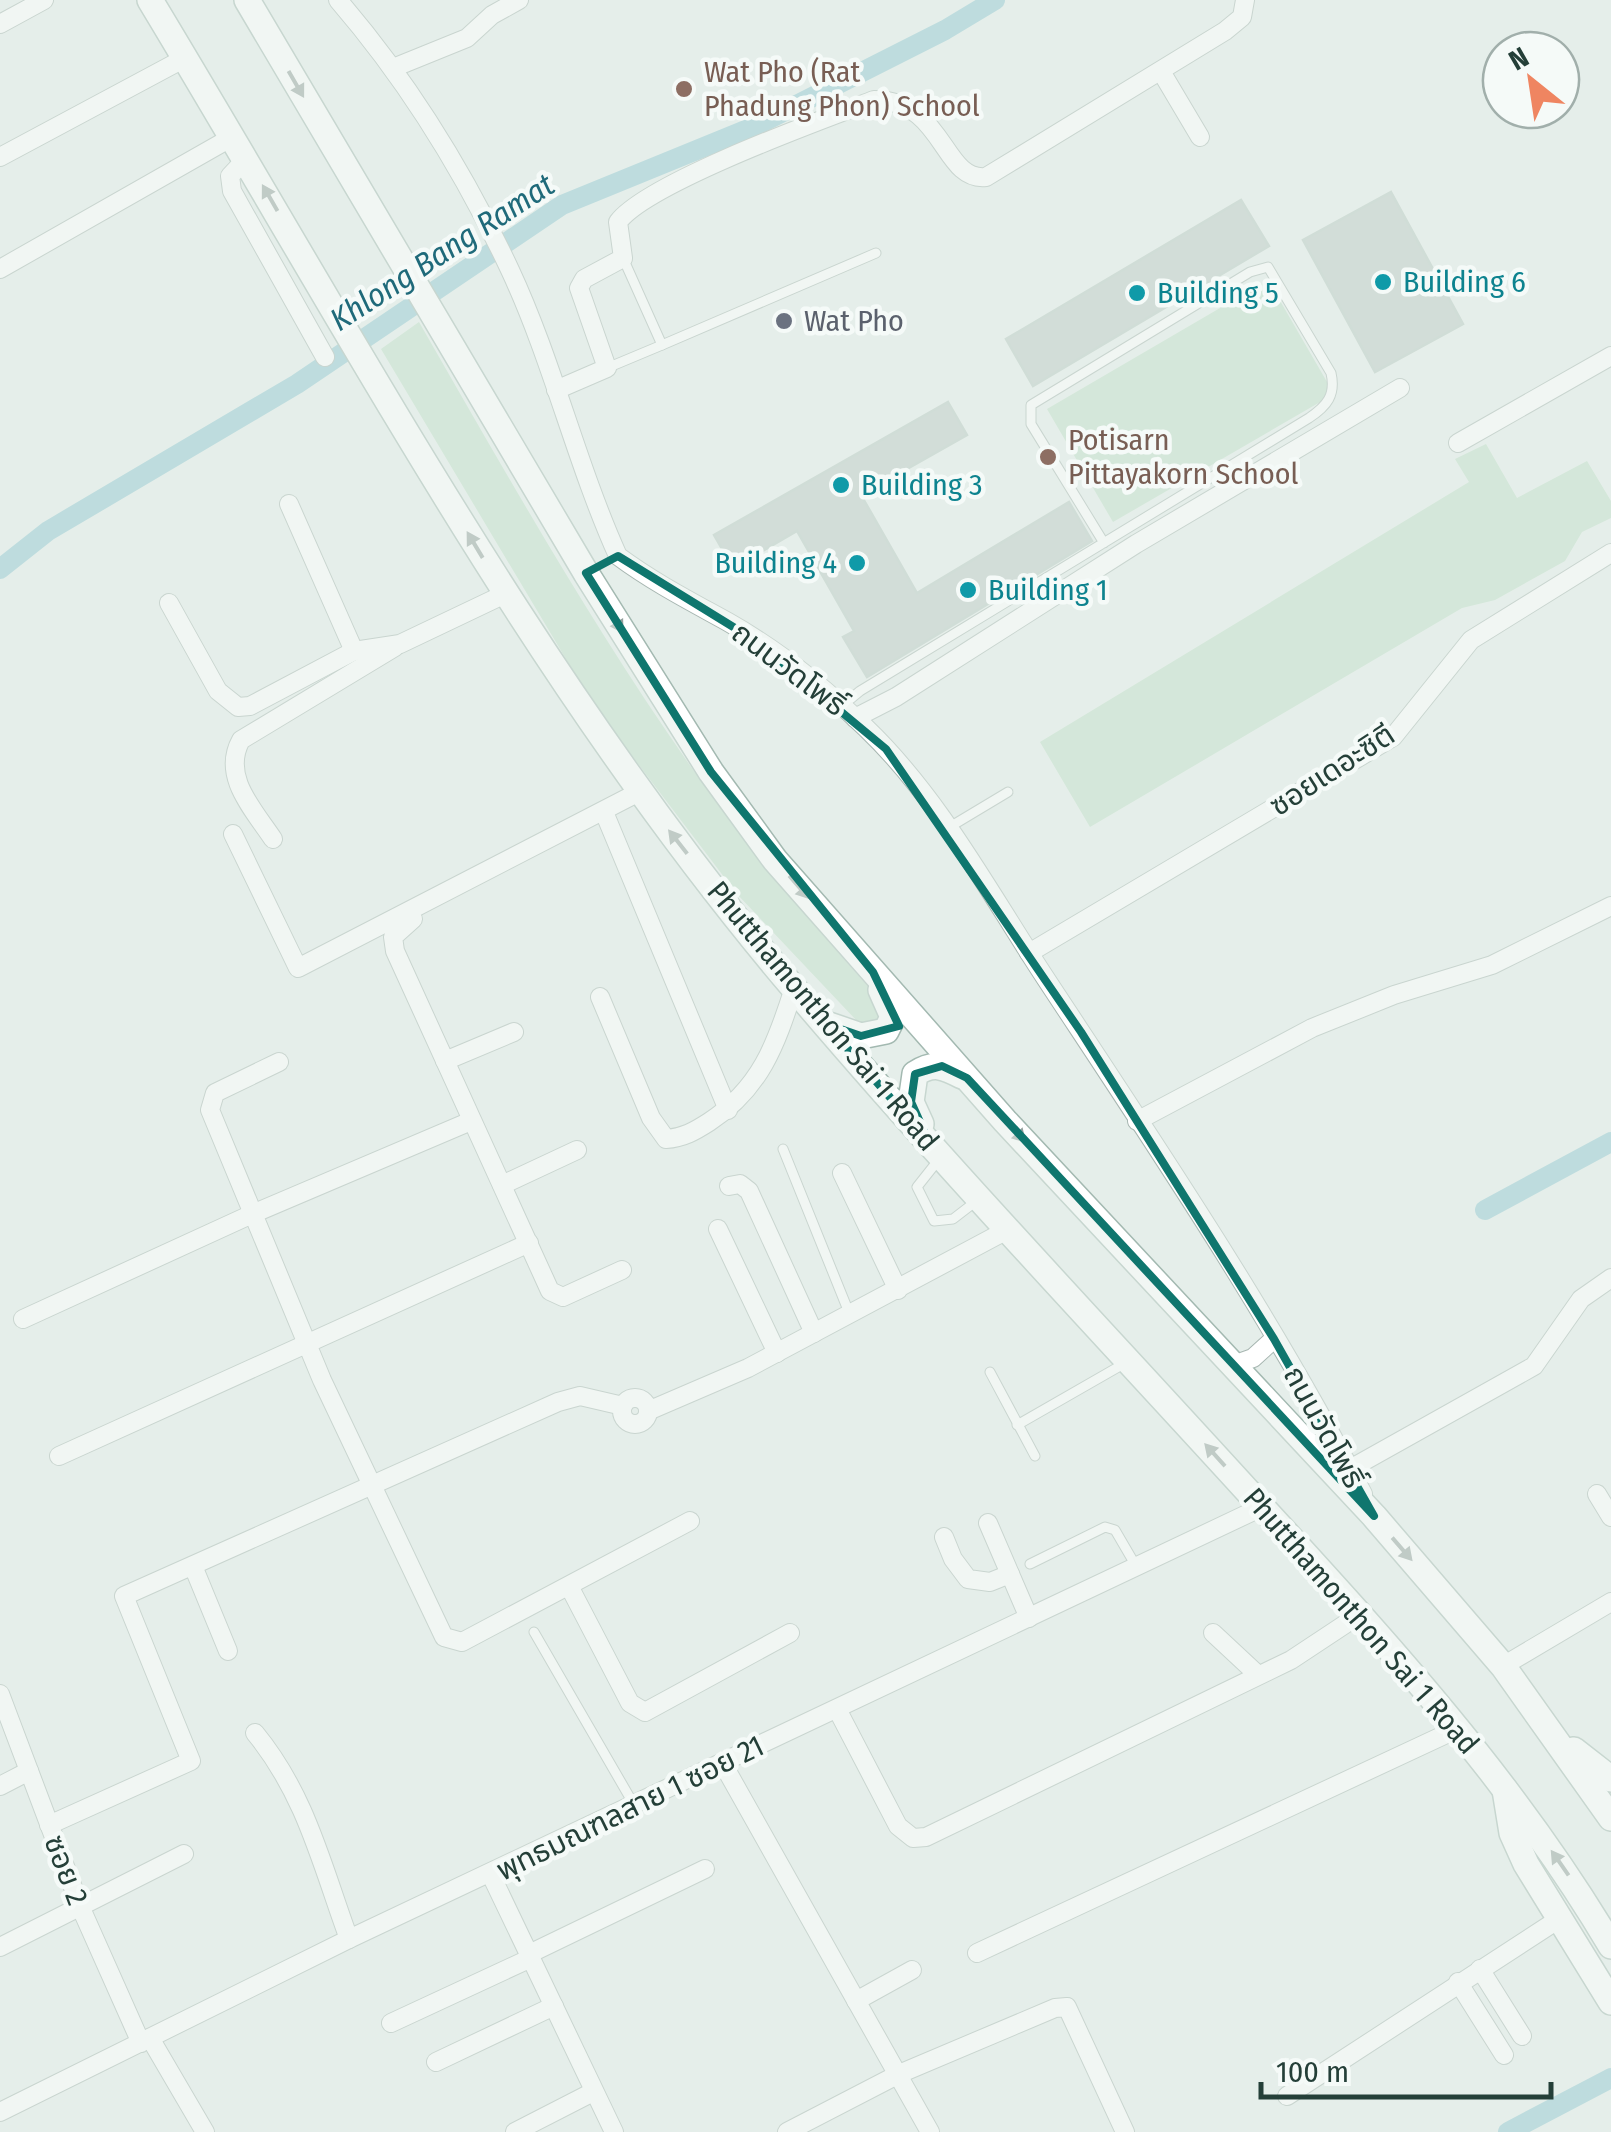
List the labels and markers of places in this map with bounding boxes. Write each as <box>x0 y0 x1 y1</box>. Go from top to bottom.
place label: Wat Pho (Rat Phadung Phon) School <box>704 54 980 124</box>
marker: Wat Pho (Rat Phadung Phon) School <box>673 78 695 100</box>
place label: Building 6 <box>1403 264 1526 300</box>
marker: Building 6 <box>1372 271 1394 293</box>
place label: Building 5 <box>1157 275 1279 311</box>
marker: Building 5 <box>1126 282 1148 304</box>
place label: Wat Pho <box>804 303 904 339</box>
marker: Wat Pho <box>773 310 795 332</box>
place label: Potisarn Pittayakorn School <box>1068 422 1298 492</box>
marker: Potisarn Pittayakorn School <box>1037 446 1059 468</box>
place label: Building 3 <box>861 467 983 503</box>
marker: Building 3 <box>830 474 852 496</box>
place label: Building 4 <box>714 545 837 581</box>
marker: Building 4 <box>846 552 868 574</box>
place label: Building 1 <box>988 572 1108 608</box>
marker: Building 1 <box>957 579 979 601</box>

